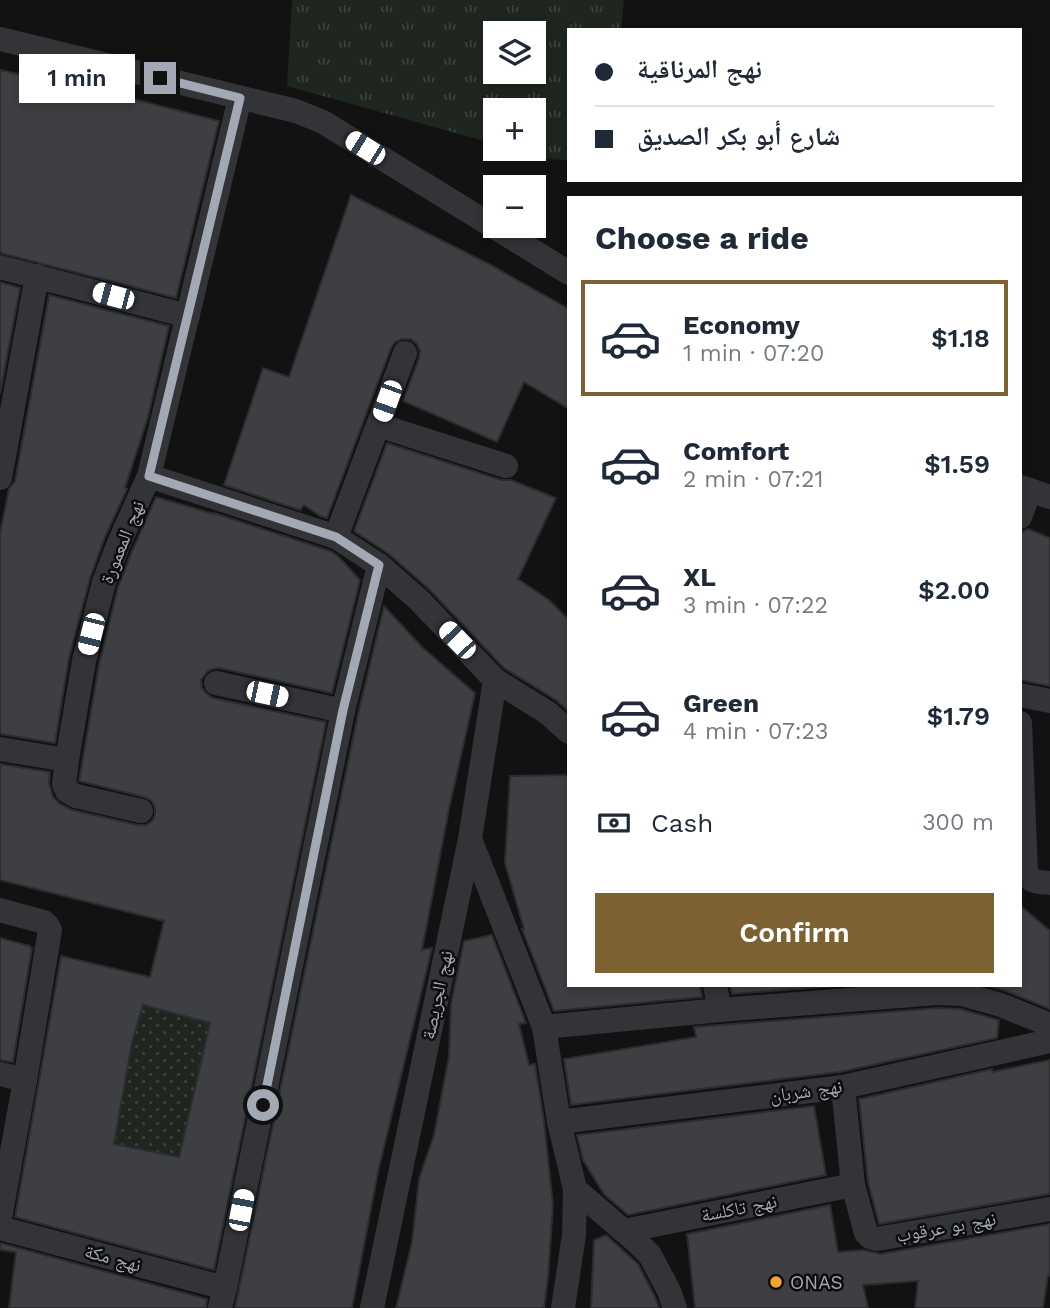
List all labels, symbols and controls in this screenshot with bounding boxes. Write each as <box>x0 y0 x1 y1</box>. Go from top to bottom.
map controls <box>483 21 546 238</box>
button: layers <box>483 21 546 84</box>
callout: 1 min <box>20 54 136 102</box>
text: نهج المرناقية <box>637 54 762 84</box>
route end <box>144 62 176 94</box>
text: 1 min <box>47 65 107 92</box>
button: + <box>483 98 546 161</box>
text: شارع أبو بكر الصديق <box>637 121 840 151</box>
car <box>342 128 389 168</box>
button: − <box>483 175 546 238</box>
text: Choose a ride <box>595 219 809 257</box>
car <box>90 280 137 312</box>
icon: car <box>599 307 662 370</box>
text: Economy <box>683 310 800 340</box>
text: $1.18 <box>931 323 990 353</box>
text: 1 min · 07:20 <box>683 340 824 367</box>
car <box>370 378 405 424</box>
icon: car <box>599 433 662 496</box>
text: Comfort <box>683 436 789 466</box>
text: $1.59 <box>924 449 990 479</box>
text: 2 min · 07:21 <box>683 466 823 493</box>
street label: نهج المعمورة <box>95 497 150 587</box>
icon: car <box>599 559 662 622</box>
text: XL <box>683 562 716 592</box>
text: $2.00 <box>918 575 990 605</box>
text: 3 min · 07:22 <box>683 592 828 619</box>
car <box>76 611 107 657</box>
car <box>435 618 480 662</box>
car <box>245 679 290 709</box>
icon: car <box>599 685 662 748</box>
text: Green <box>683 688 759 718</box>
text: $1.79 <box>927 701 990 731</box>
text: 4 min · 07:23 <box>683 718 828 745</box>
icon: cash <box>595 804 633 842</box>
text: Cash <box>651 808 713 838</box>
text: 300 m <box>922 809 994 836</box>
button: Confirm <box>595 893 994 973</box>
street label: نهج الجريصة <box>416 948 459 1042</box>
street label: نهج شربان <box>768 1075 844 1108</box>
route start <box>247 1089 279 1121</box>
car <box>227 1187 256 1233</box>
street label: نهج تاكلسة <box>699 1189 779 1228</box>
street label: نهج بو عرقوب <box>894 1207 998 1248</box>
street label: نهج مكة <box>82 1239 144 1278</box>
place label: ONAS <box>790 1271 843 1294</box>
marker: ONAS <box>768 1274 784 1290</box>

